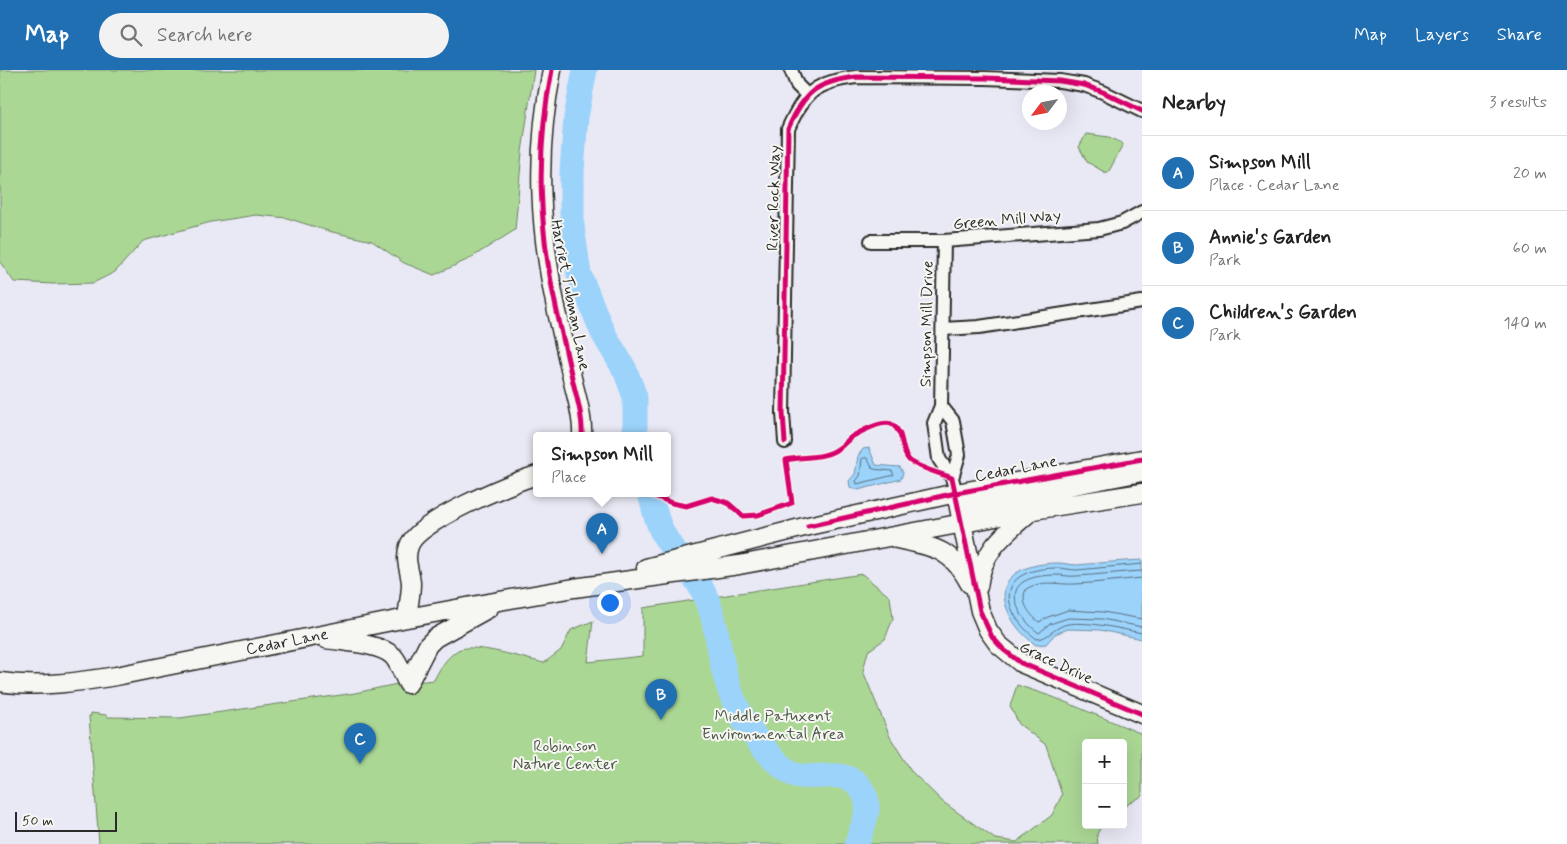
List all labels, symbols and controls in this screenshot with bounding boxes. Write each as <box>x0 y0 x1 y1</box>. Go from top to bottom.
search box <box>99 13 449 58</box>
text: Map <box>25 20 69 51</box>
icon: search <box>117 21 145 49</box>
text: Search here <box>157 23 253 48</box>
text: Map <box>1354 23 1387 47</box>
text: Layers <box>1415 23 1469 47</box>
text: Share <box>1497 23 1542 47</box>
north arrow <box>1022 85 1067 130</box>
text: Nearby <box>1162 89 1226 117</box>
text: 3 results <box>1489 92 1547 113</box>
street label: River Rock Way <box>763 145 785 251</box>
text: Simpson Mill <box>1209 150 1311 175</box>
text: A <box>1173 163 1183 184</box>
text: 20 m <box>1513 163 1547 184</box>
text: Place · Cedar Lane <box>1209 175 1340 196</box>
street label: Green Mill Way <box>952 205 1062 235</box>
street label: Harriet Tubman Lane <box>545 218 595 372</box>
text: Annie's Garden <box>1209 225 1332 250</box>
text: B <box>1173 238 1183 259</box>
text: 60 m <box>1513 238 1547 259</box>
text: Park <box>1209 250 1241 271</box>
street label: Simpson Mill Drive <box>915 261 939 387</box>
text: Children's Garden <box>1209 300 1357 325</box>
text: C <box>1172 313 1184 334</box>
text: 140 m <box>1503 313 1547 334</box>
text: Park <box>1209 325 1241 346</box>
popup <box>533 432 671 497</box>
text: Simpson Mill <box>551 442 653 467</box>
street label: Cedar Lane <box>973 451 1059 487</box>
text: Place <box>551 467 586 488</box>
pin: A <box>586 513 618 554</box>
your location <box>597 590 623 616</box>
street label: Cedar Lane <box>244 624 330 660</box>
street label: Grace Drive <box>1016 637 1096 689</box>
pin: B <box>645 679 677 720</box>
park label: Middle Patuxent Environmental Area <box>702 706 844 745</box>
pin: C <box>344 723 376 764</box>
park label: Robinson Nature Center <box>513 736 618 775</box>
map controls <box>1082 739 1127 829</box>
button: + <box>1082 739 1127 784</box>
button: − <box>1082 784 1127 829</box>
scale bar <box>15 809 118 832</box>
text: 50 m <box>22 812 53 830</box>

